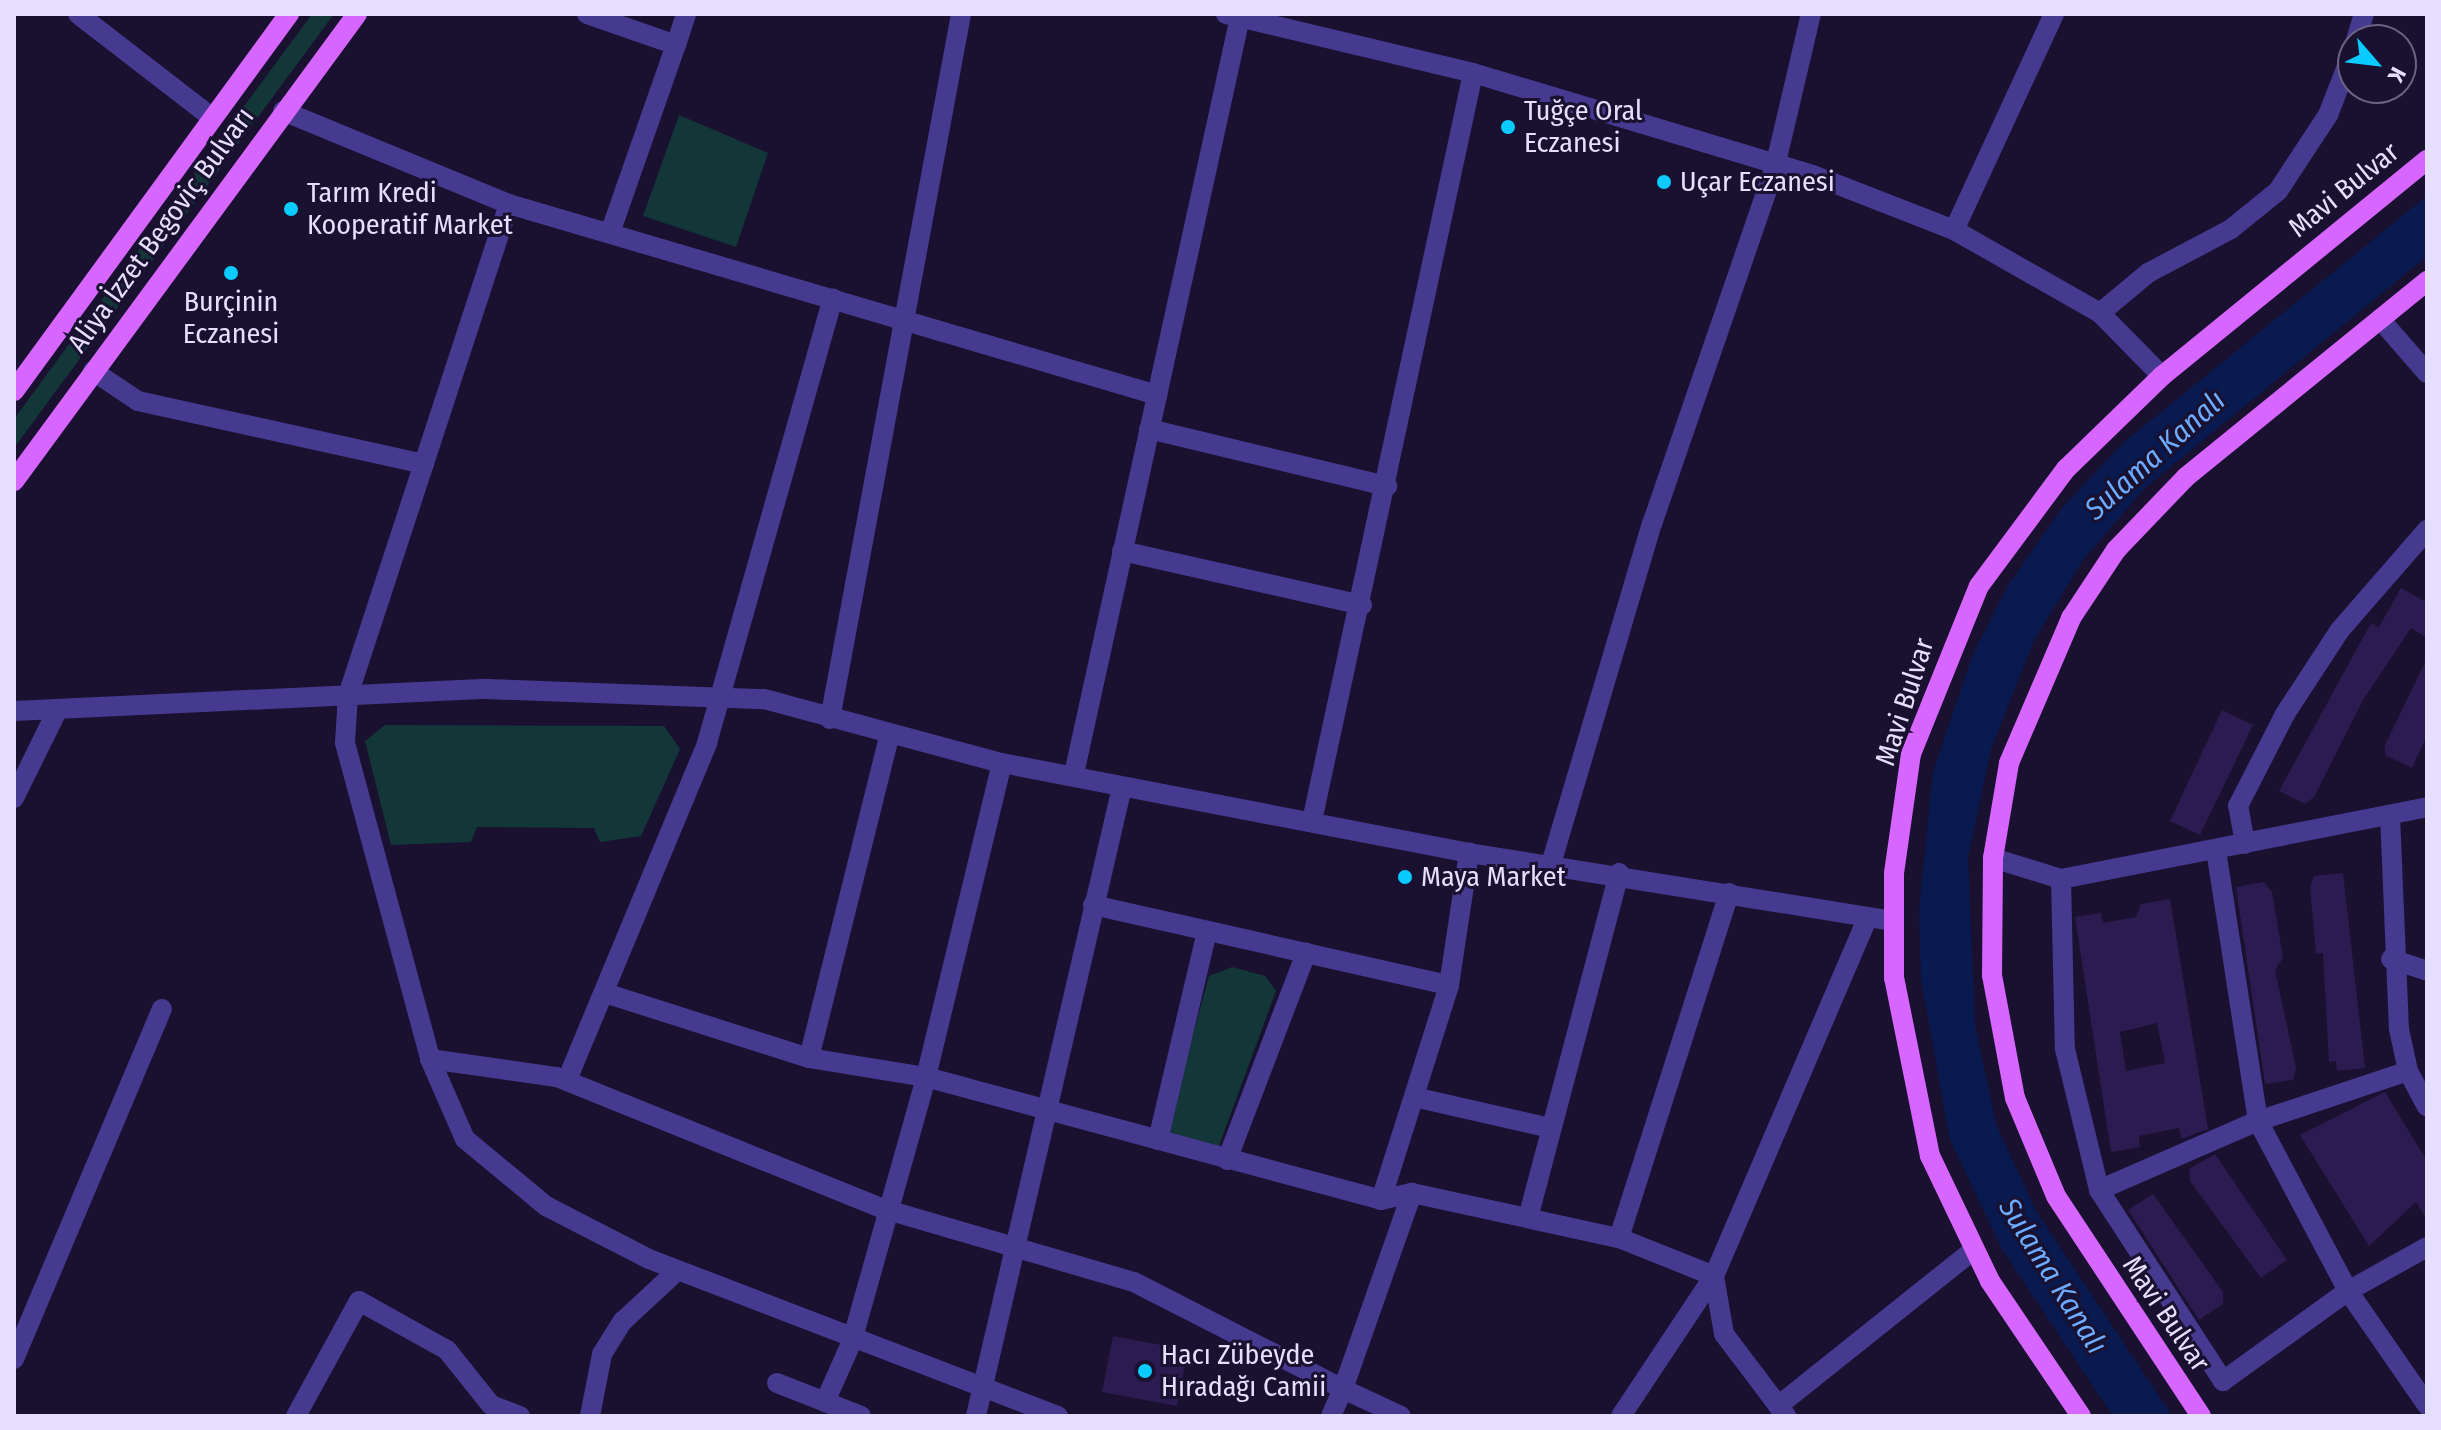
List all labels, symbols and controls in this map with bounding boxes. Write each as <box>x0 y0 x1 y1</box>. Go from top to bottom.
north arrow <box>2337 24 2417 104</box>
text: K <box>2382 63 2412 87</box>
place label: Tuğçe Oral Eczanesi <box>1524 94 1642 160</box>
street label: Aliya İzzet Begoviç Bulvarı <box>61 101 261 359</box>
marker: Tuğçe Oral Eczanesi <box>1499 118 1517 136</box>
street label: Mavi Bulvar <box>2282 135 2406 245</box>
place label: Uçar Eczanesi <box>1680 165 1835 199</box>
marker: Uçar Eczanesi <box>1655 173 1673 191</box>
place label: Tarım Kredi Kooperatif Market <box>307 176 513 242</box>
marker: Tarım Kredi Kooperatif Market <box>282 200 300 218</box>
marker: Burçinin Eczanesi <box>222 264 240 282</box>
place label: Burçinin Eczanesi <box>183 285 279 351</box>
water label: Sulama Kanalı <box>2077 383 2233 527</box>
street label: Mavi Bulvar <box>1869 634 1941 770</box>
place label: Maya Market <box>1421 860 1566 894</box>
marker: Maya Market <box>1396 868 1414 886</box>
water label: Sulama Kanalı <box>1991 1192 2115 1360</box>
street label: Mavi Bulvar <box>2115 1250 2217 1378</box>
place label: Hacı Zübeyde Hıradağı Camii <box>1161 1338 1326 1404</box>
marker: Hacı Zübeyde Hıradağı Camii <box>1136 1362 1154 1380</box>

